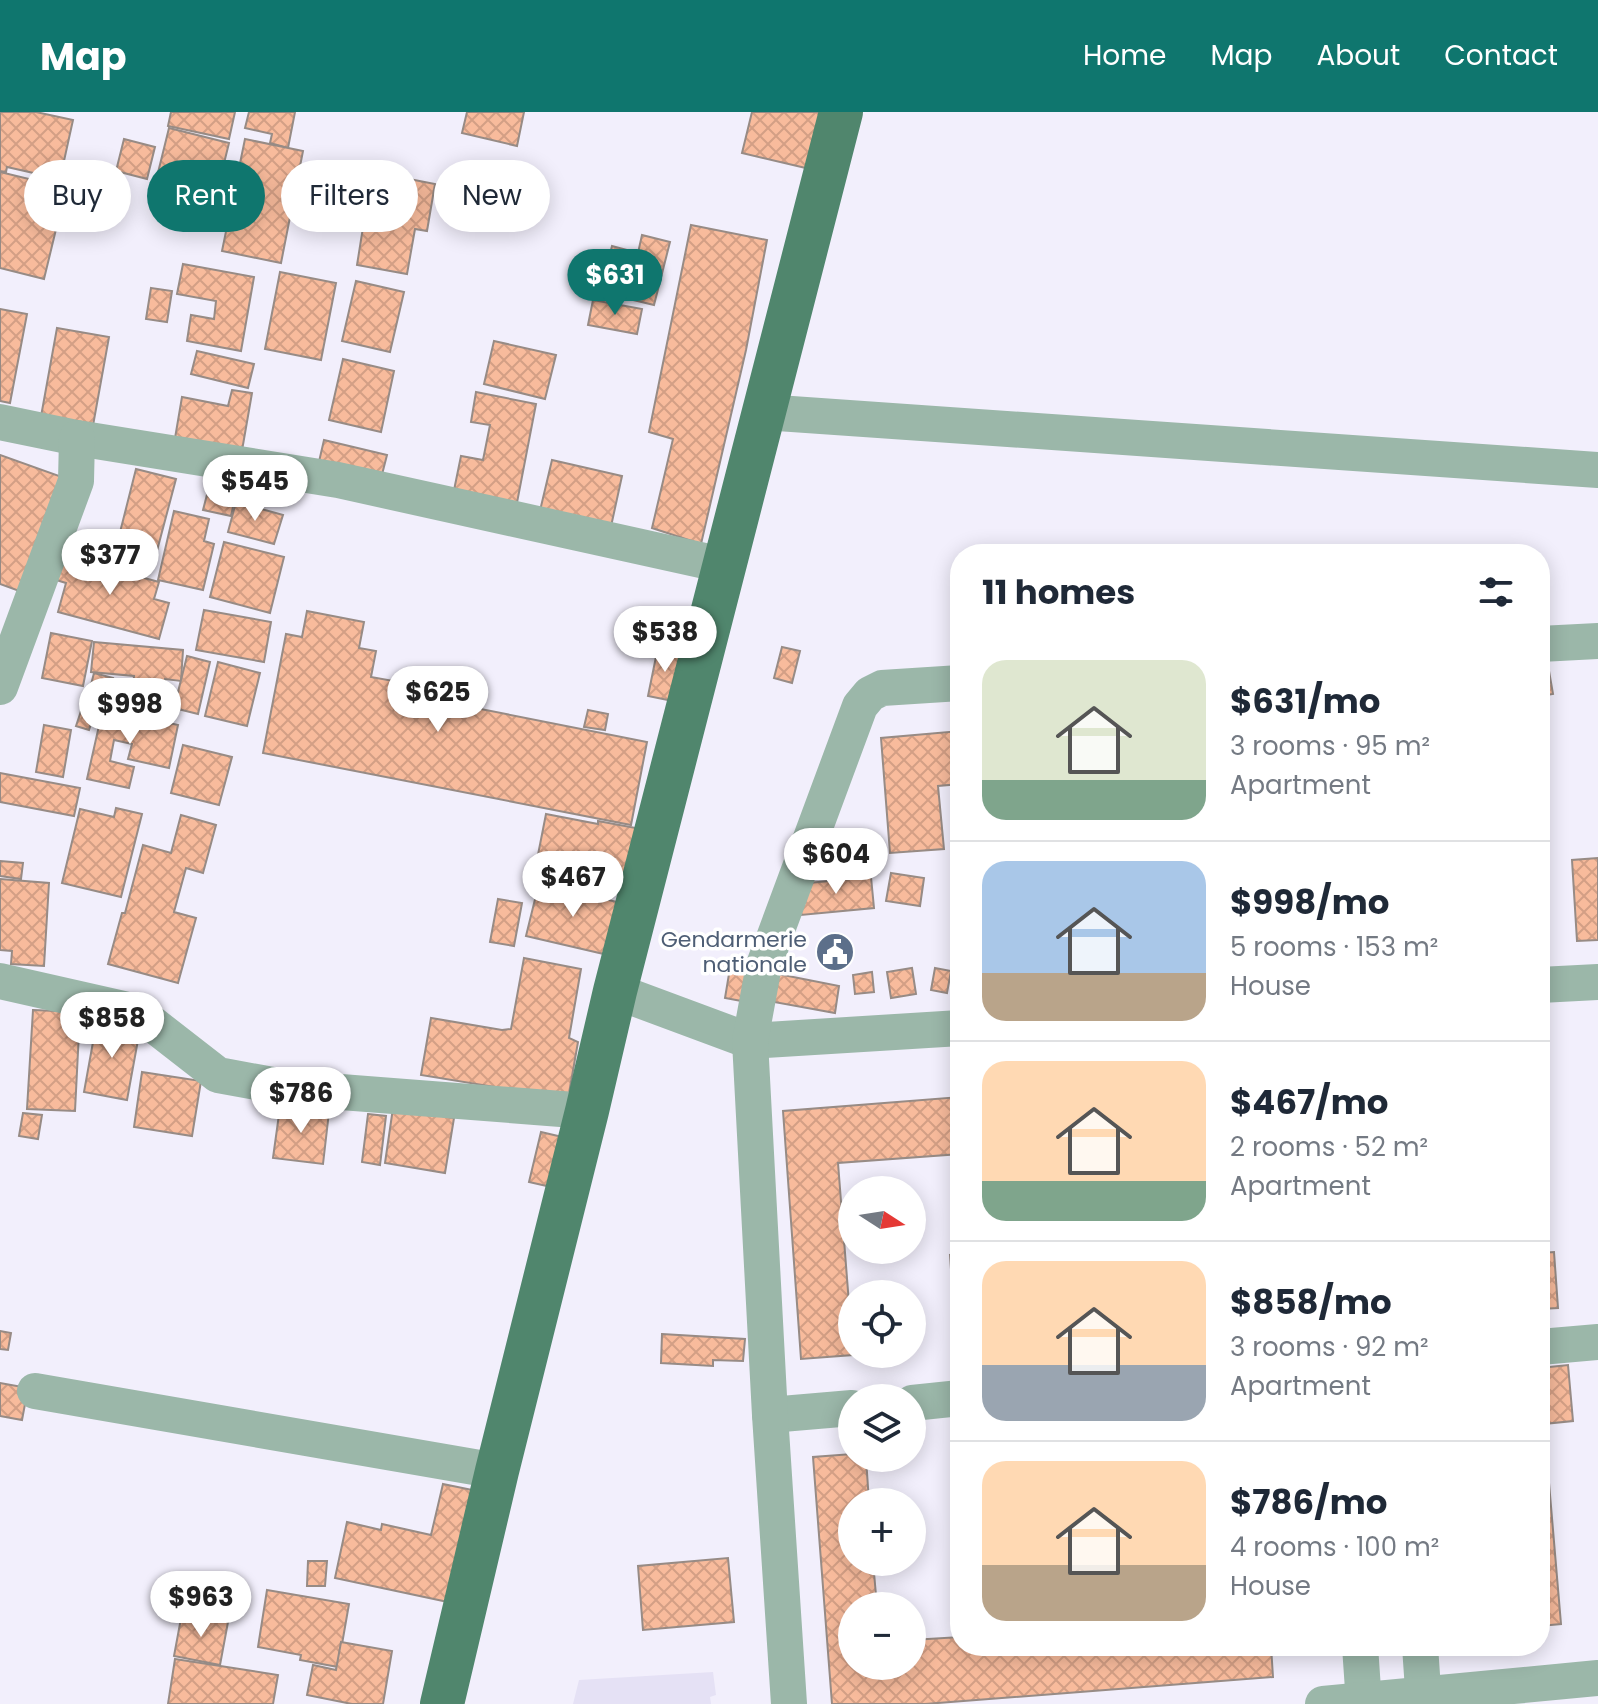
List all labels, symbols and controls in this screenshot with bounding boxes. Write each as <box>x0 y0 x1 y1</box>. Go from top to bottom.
text: Map <box>40 30 127 83</box>
text: Home <box>1083 36 1166 75</box>
text: Map <box>1210 36 1272 75</box>
text: About <box>1316 36 1400 75</box>
text: Contact <box>1444 36 1558 75</box>
chip: Buy <box>24 160 131 232</box>
chip: Rent <box>147 160 265 232</box>
chip: Filters <box>281 160 418 232</box>
chip: New <box>434 160 550 232</box>
pin: $631 <box>568 249 662 317</box>
text: $631 <box>585 257 645 293</box>
pin: $545 <box>208 455 302 523</box>
text: $545 <box>221 463 289 499</box>
pin: $377 <box>63 529 157 597</box>
text: $377 <box>80 537 140 573</box>
text: 11 homes <box>982 568 1135 616</box>
icon: filters <box>1474 570 1518 614</box>
pin: $538 <box>618 606 712 674</box>
text: $538 <box>632 614 698 650</box>
pin: $625 <box>391 666 485 734</box>
text: $625 <box>405 674 471 710</box>
text: $631/mo <box>1230 677 1380 725</box>
pin: $998 <box>83 678 177 746</box>
text: $998 <box>97 686 163 722</box>
icon: home <box>1046 692 1142 788</box>
text: 3 rooms · 95 m² <box>1230 728 1430 764</box>
text: Apartment <box>1230 767 1371 803</box>
pin: $604 <box>789 828 883 896</box>
text: $604 <box>802 836 870 872</box>
pin: $467 <box>526 851 620 919</box>
text: $467 <box>540 859 606 895</box>
text: $998/mo <box>1230 878 1389 926</box>
icon: home <box>1046 893 1142 989</box>
place label: Gendarmerie nationale <box>661 924 807 980</box>
text: 5 rooms · 153 m² <box>1230 929 1438 965</box>
public building icon: Gendarmerie nationale <box>814 931 856 973</box>
text: House <box>1230 968 1311 1004</box>
pin: $858 <box>65 992 159 1060</box>
text: $858 <box>78 1000 146 1036</box>
pin: $786 <box>254 1067 348 1135</box>
text: $786 <box>269 1075 333 1111</box>
text: $467/mo <box>1230 1078 1388 1126</box>
icon: home <box>1046 1093 1142 1189</box>
text: 2 rooms · 52 m² <box>1230 1129 1428 1165</box>
text: Apartment <box>1230 1168 1371 1204</box>
north arrow <box>838 1176 926 1264</box>
map controls <box>838 1176 926 1680</box>
text: $858/mo <box>1230 1278 1392 1326</box>
button: locate <box>838 1280 926 1368</box>
icon: home <box>1046 1293 1142 1389</box>
text: 3 rooms · 92 m² <box>1230 1329 1429 1365</box>
text: Apartment <box>1230 1368 1371 1404</box>
button: layers <box>838 1384 926 1472</box>
text: $786/mo <box>1230 1478 1387 1526</box>
button: + <box>838 1488 926 1576</box>
icon: home <box>1046 1493 1142 1589</box>
text: 4 rooms · 100 m² <box>1230 1529 1439 1565</box>
text: House <box>1230 1568 1311 1604</box>
pin: $963 <box>154 1571 248 1639</box>
text: $963 <box>168 1579 234 1615</box>
button: − <box>838 1592 926 1680</box>

